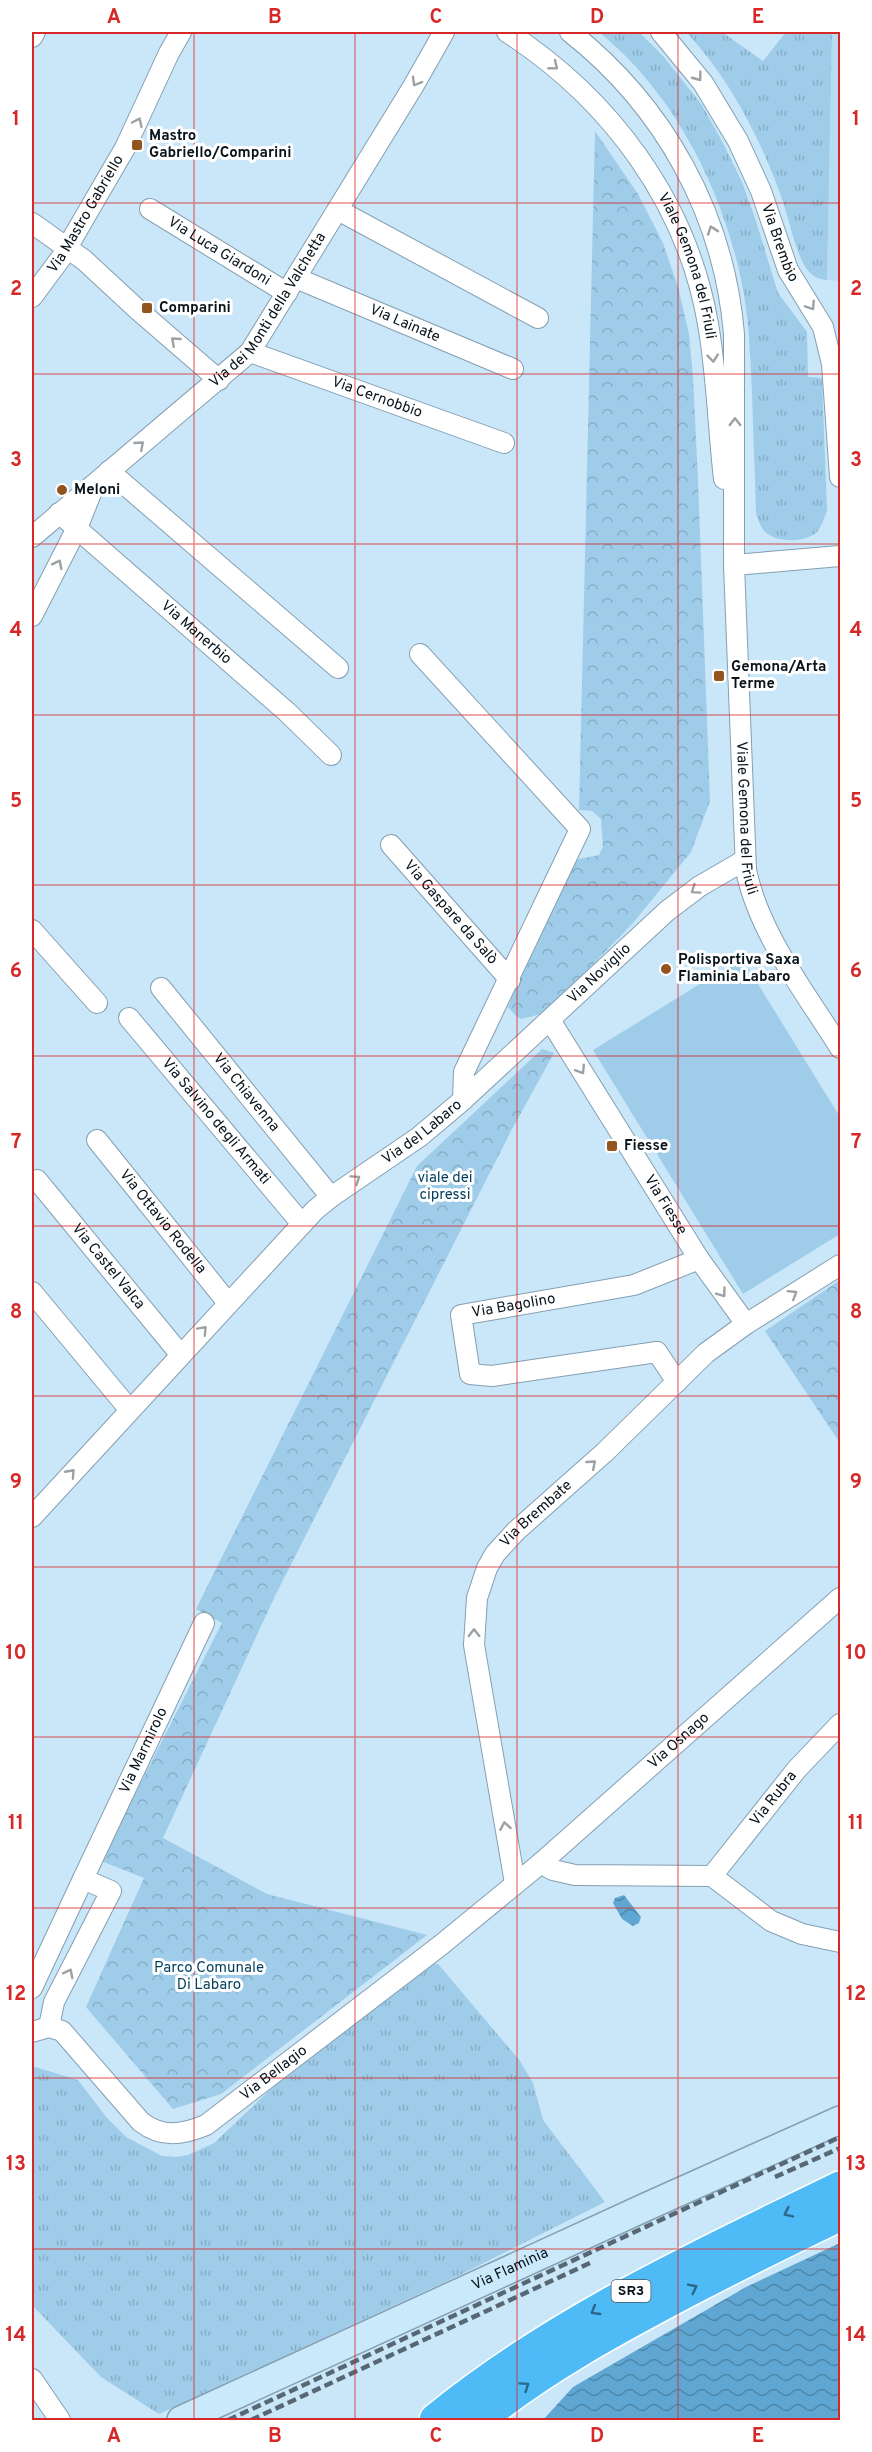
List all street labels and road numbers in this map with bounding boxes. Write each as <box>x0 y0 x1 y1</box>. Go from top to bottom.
street label: Via Mastro Gabriello <box>43 152 128 277</box>
street label: Viale Gemona del Friuli <box>653 189 720 340</box>
street label: Via Brembio <box>757 201 803 286</box>
street label: Via Luca Giardoni <box>164 213 274 290</box>
street label: Via dei Monti della Valchetta <box>205 229 331 392</box>
street label: Via Lainate <box>367 300 443 347</box>
street label: Via Cernobbio <box>329 373 425 422</box>
street label: Via Manerbio <box>157 597 236 669</box>
street label: Viale Gemona del Friuli <box>731 741 762 897</box>
street label: Via Gaspare da Salò <box>399 856 502 969</box>
street label: Via Noviglio <box>564 940 635 1008</box>
street label: Via Chiavenna <box>209 1050 284 1136</box>
street label: Via Salvino degli Armati <box>157 1054 274 1189</box>
street label: Via del Labaro <box>378 1095 466 1169</box>
street label: Via Ottavio Rodella <box>115 1166 211 1278</box>
street label: Via Fiesse <box>639 1171 691 1239</box>
street label: Via Castel Valca <box>67 1220 149 1313</box>
street label: Via Bagolino <box>470 1289 557 1322</box>
street label: Via Brembate <box>496 1476 576 1552</box>
street label: Via Marmirolo <box>115 1704 172 1797</box>
street label: Via Osnago <box>644 1709 714 1773</box>
street label: Via Rubra <box>746 1767 801 1830</box>
street label: Via Bellagio <box>236 2041 311 2105</box>
street label: Via Flaminia <box>469 2243 551 2295</box>
road number: SR3 <box>612 2280 650 2302</box>

